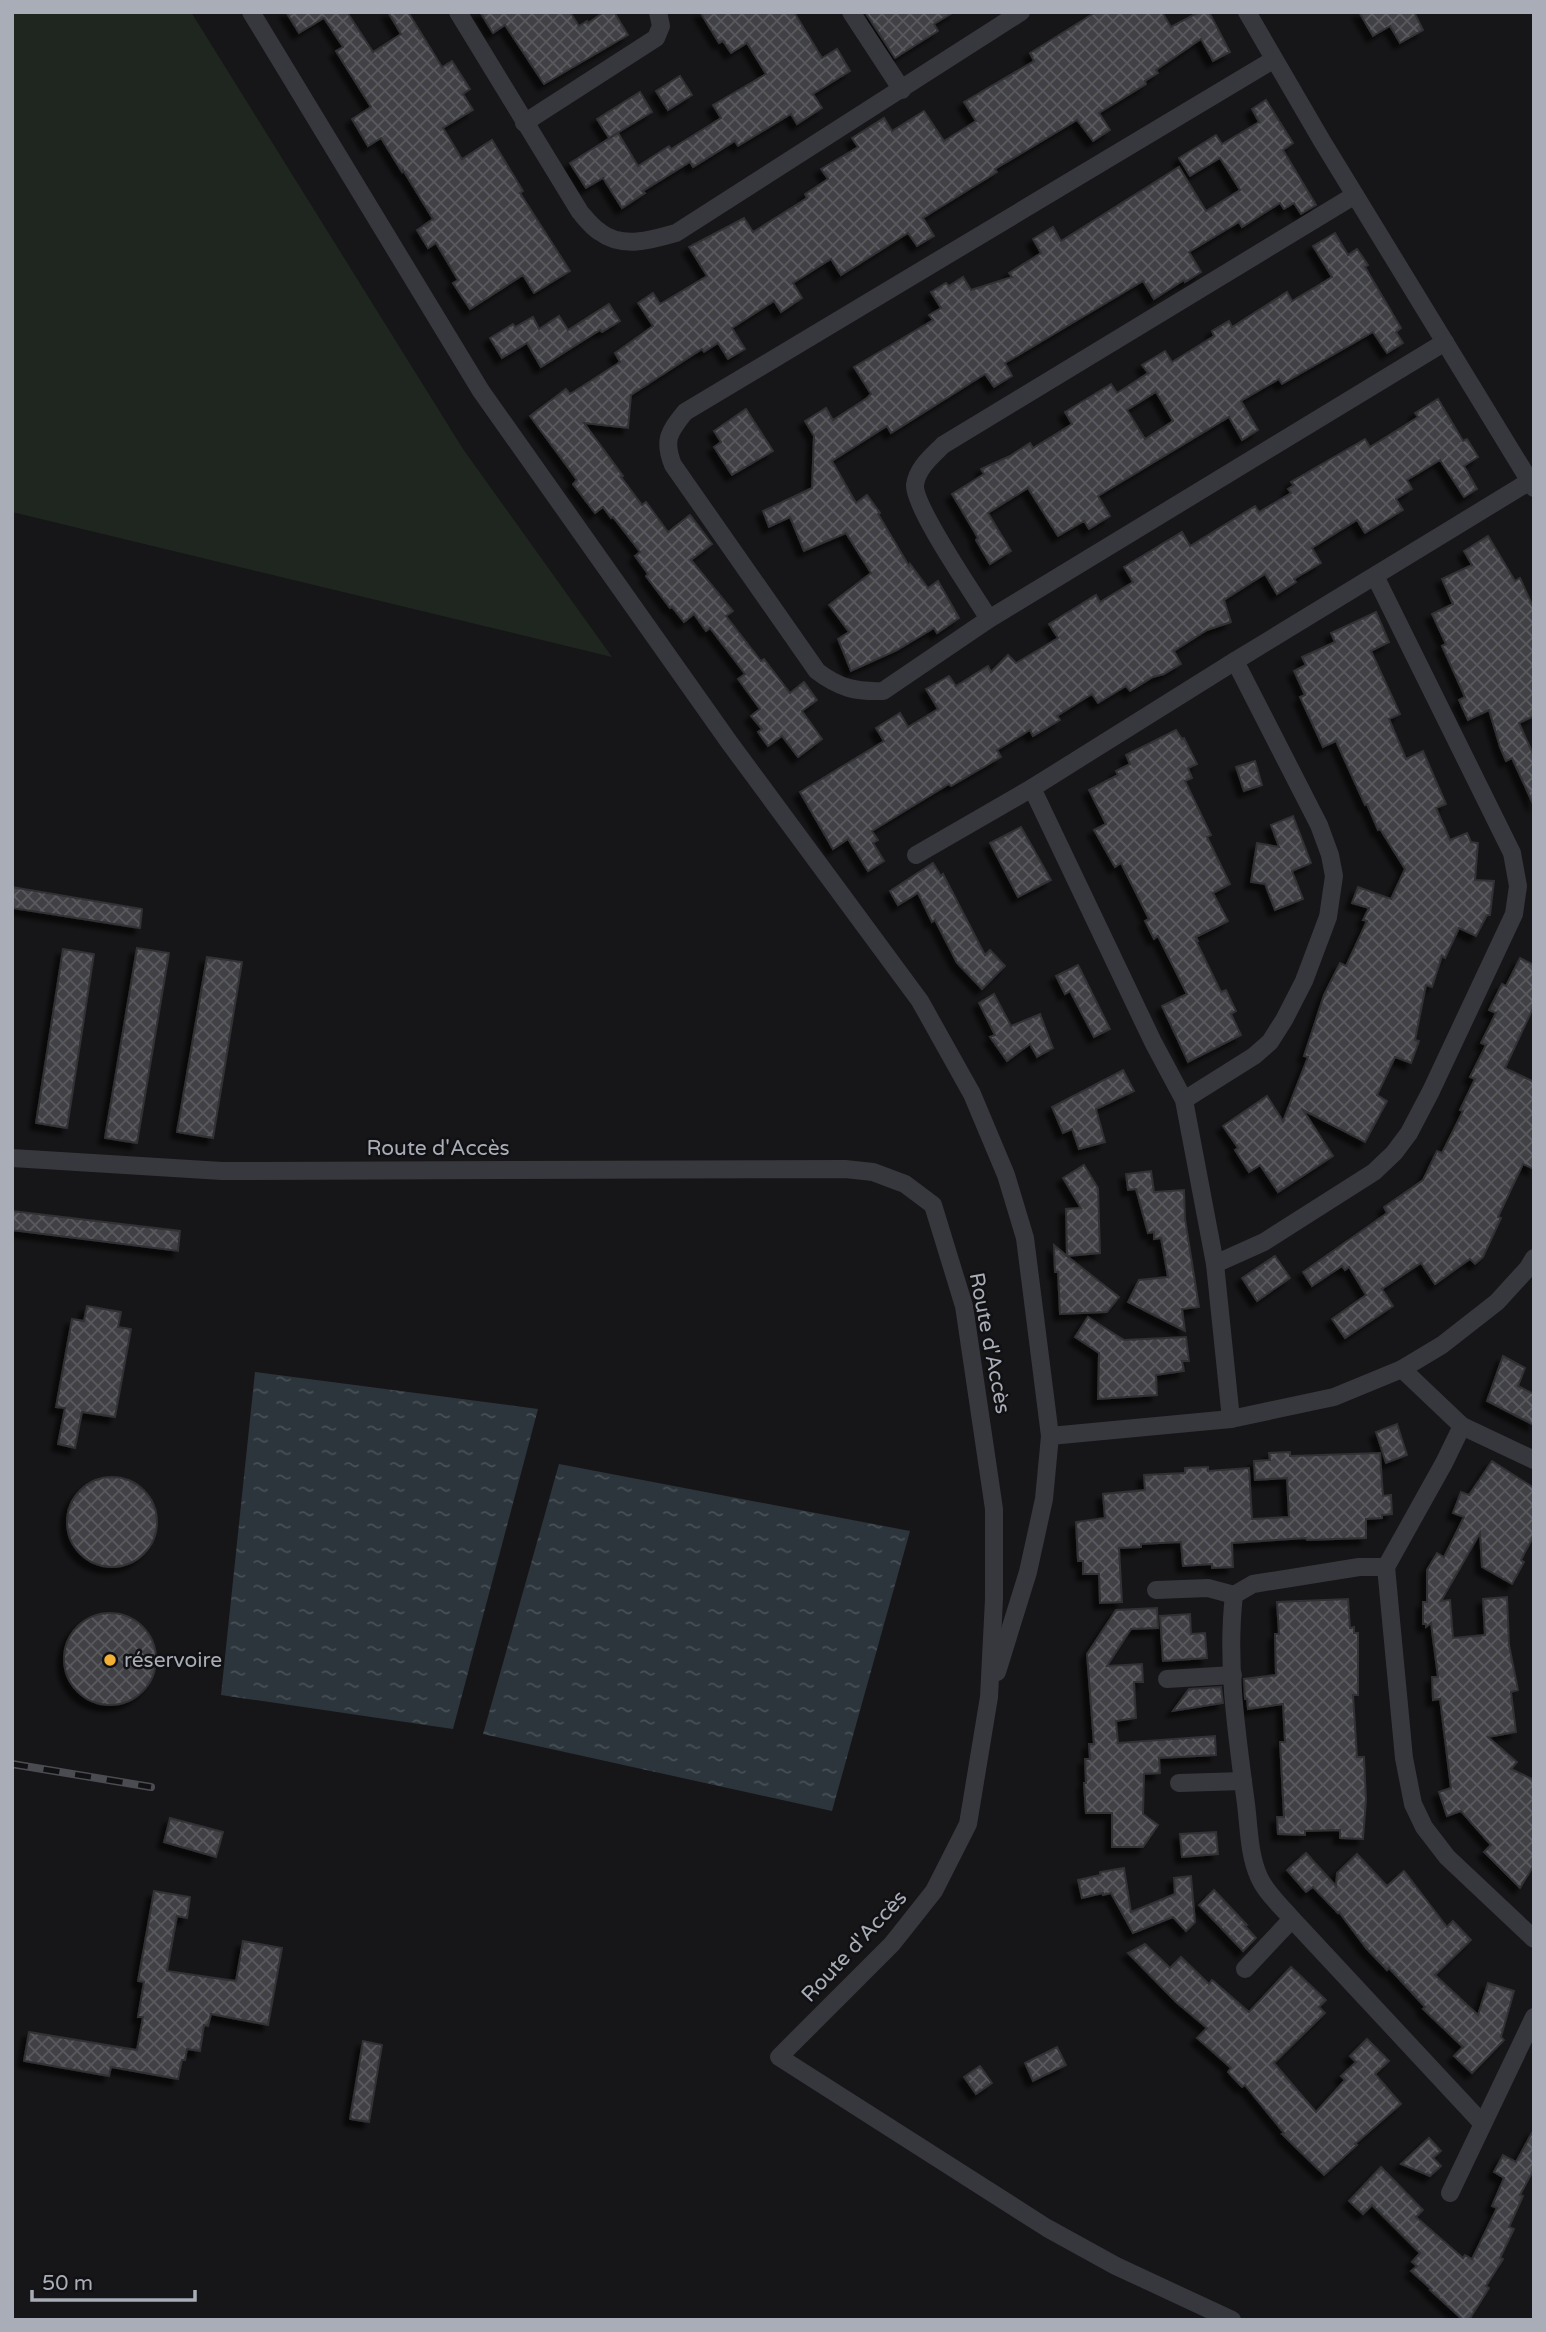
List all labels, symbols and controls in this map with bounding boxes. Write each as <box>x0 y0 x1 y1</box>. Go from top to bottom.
street label: Route d'Accès <box>366 1136 510 1161</box>
street label: Route d'Accès <box>964 1270 1015 1416</box>
place label: réservoire <box>124 1648 222 1673</box>
marker: réservoire <box>102 1652 118 1668</box>
street label: Route d'Accès <box>796 1885 912 2007</box>
scale bar <box>32 2258 194 2302</box>
text: 50 m <box>42 2271 93 2296</box>

